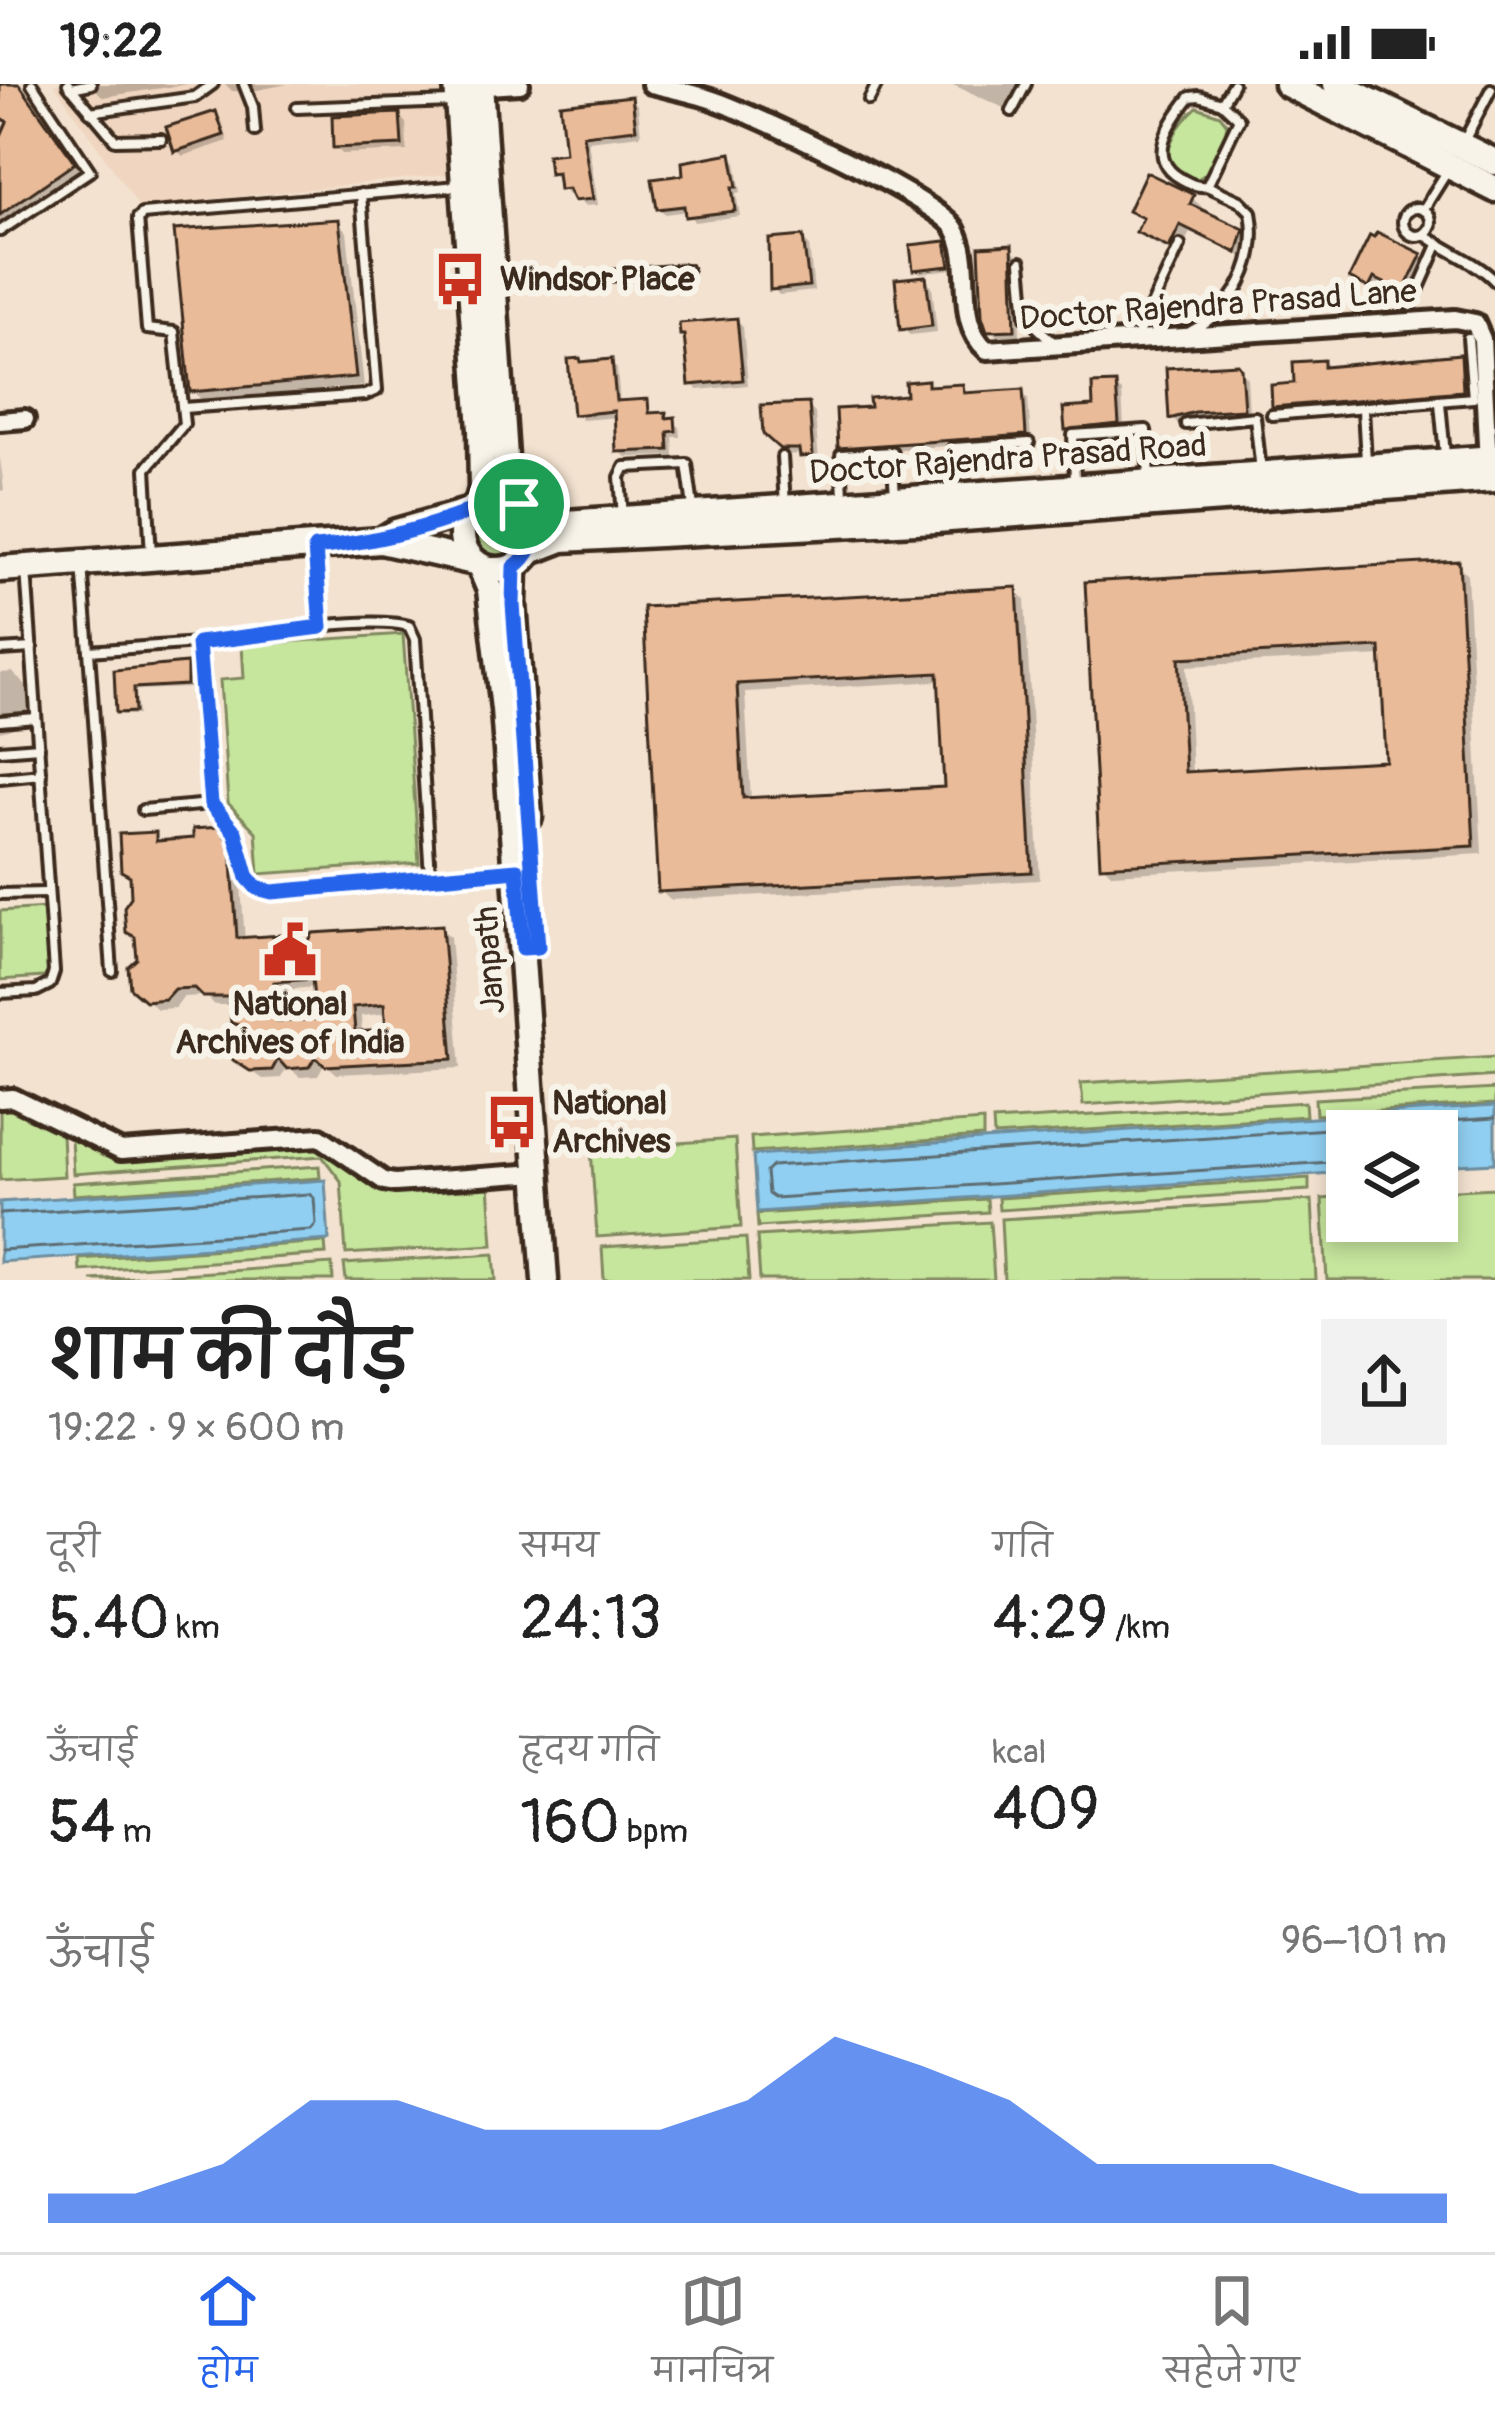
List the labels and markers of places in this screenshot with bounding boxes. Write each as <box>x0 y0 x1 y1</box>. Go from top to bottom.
bus stop icon: Windsor Place <box>431 250 489 308</box>
place label: Windsor Place <box>500 259 695 300</box>
pin <box>468 453 570 555</box>
public building icon: National Archives of India <box>261 921 319 979</box>
place label: National Archives of India <box>175 984 405 1063</box>
place label: National Archives <box>552 1083 671 1162</box>
bus stop icon: National Archives <box>483 1093 541 1151</box>

